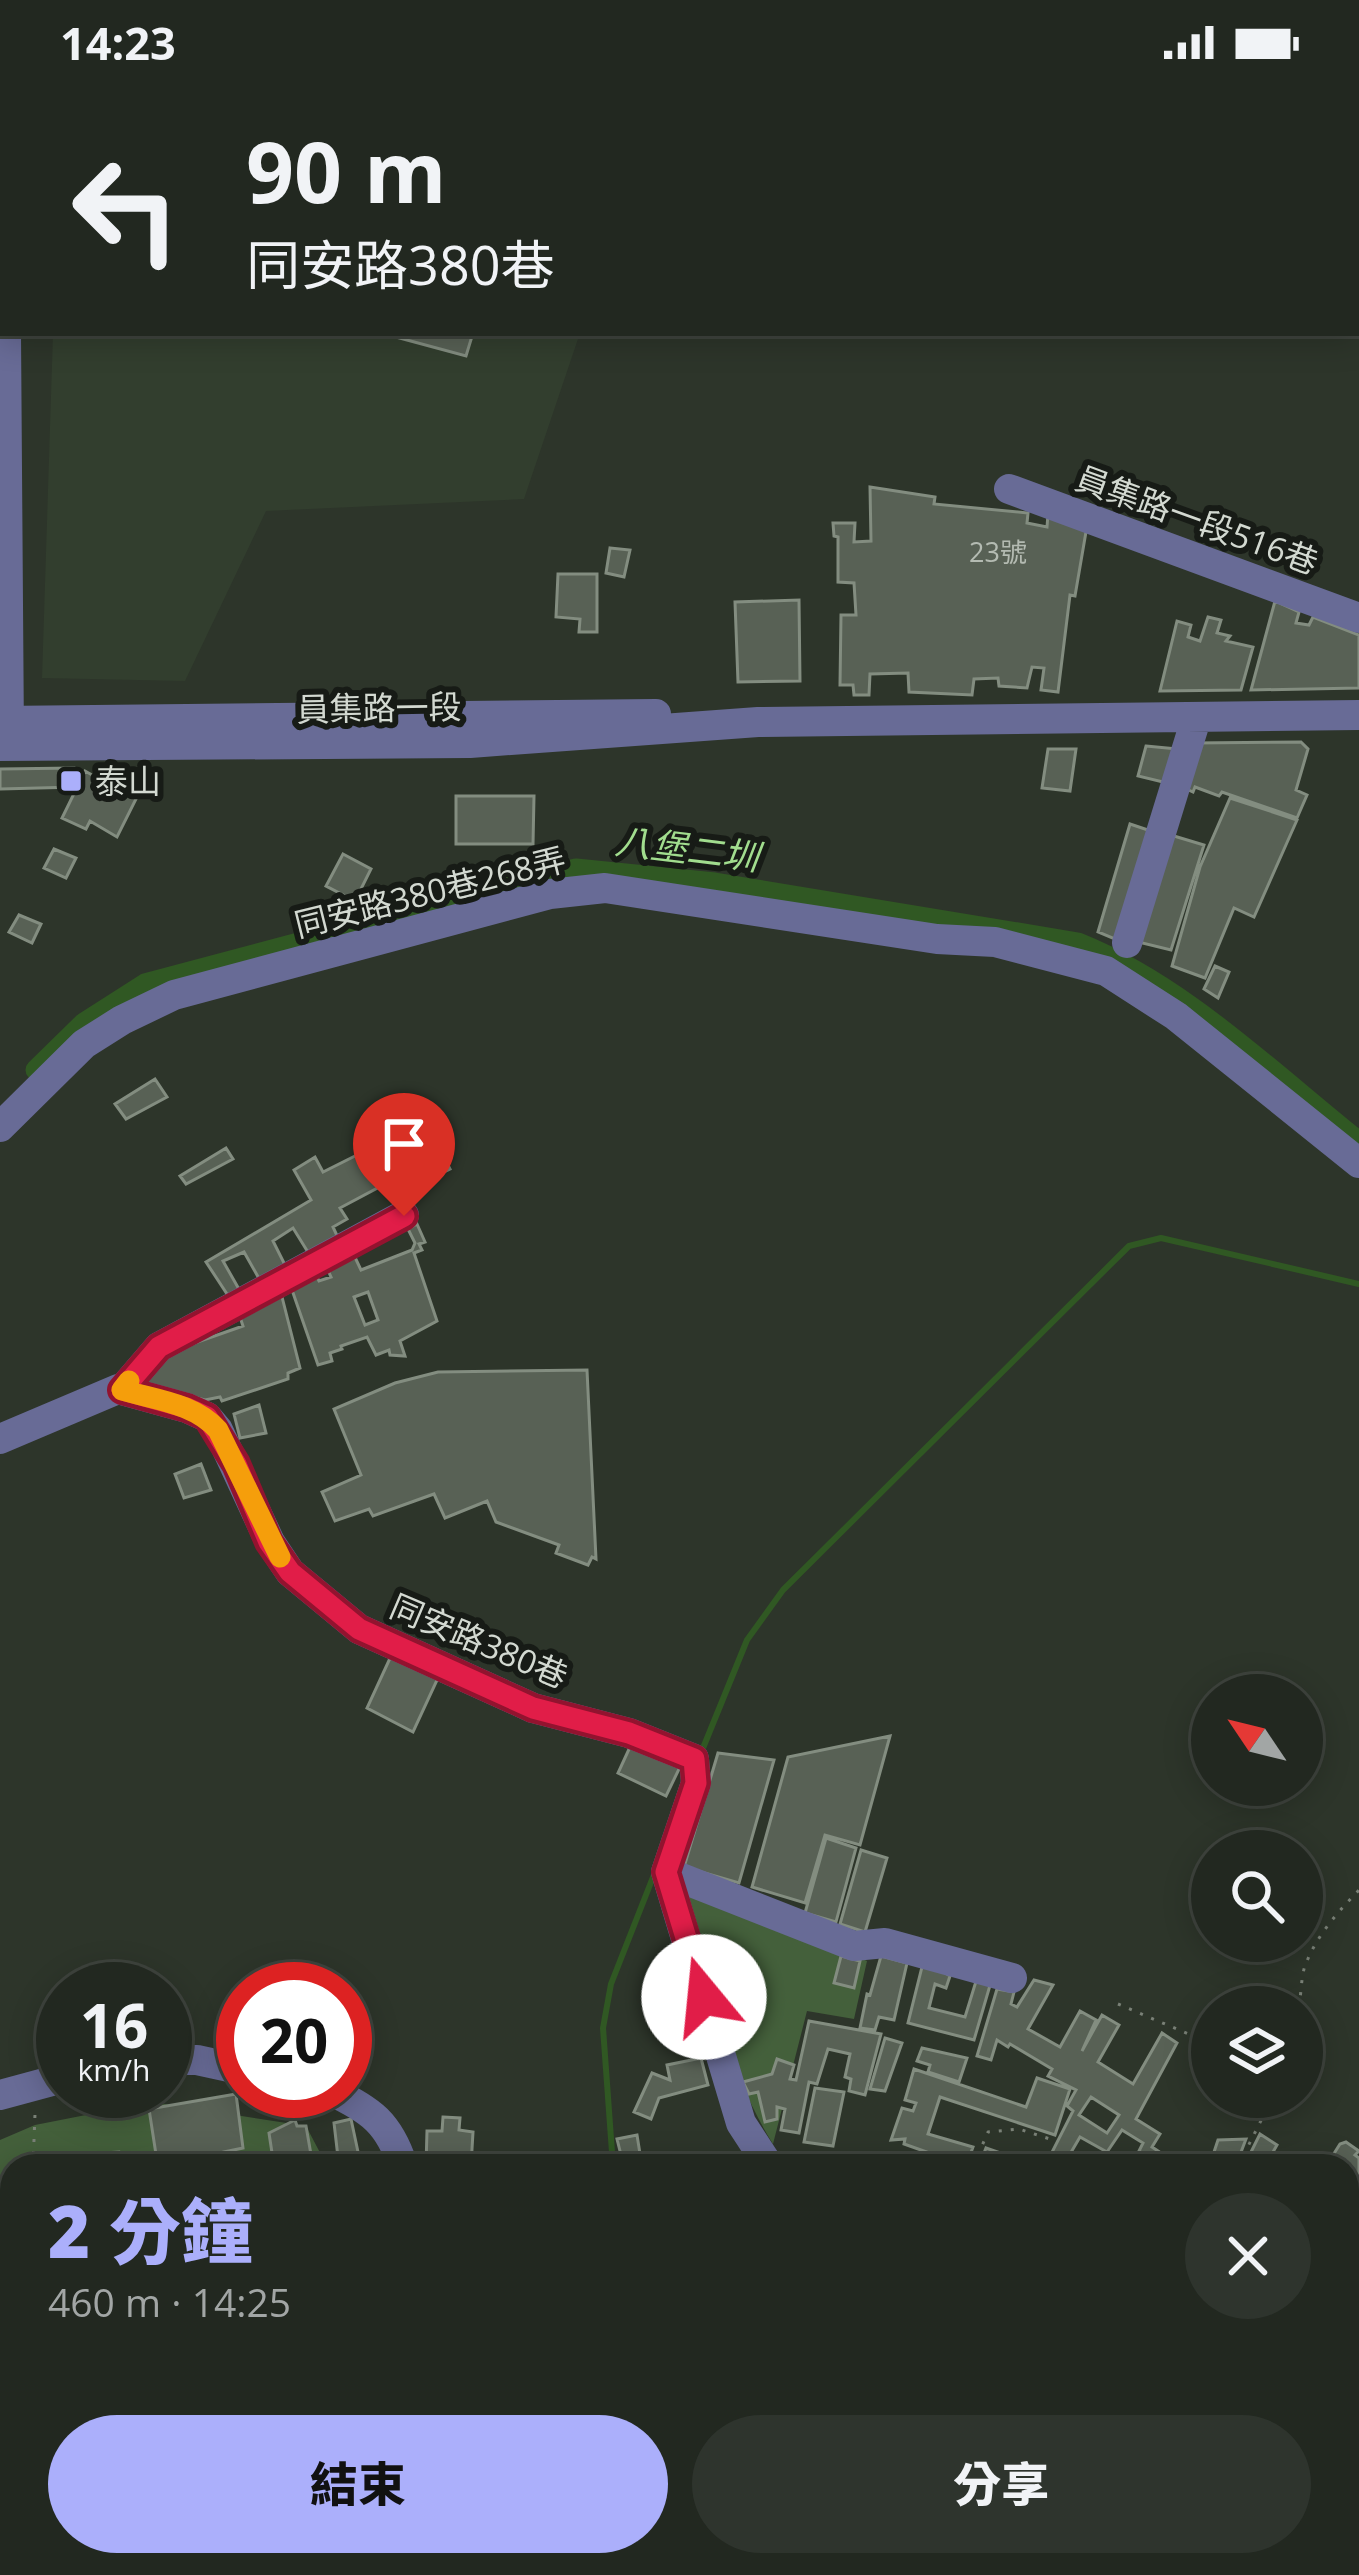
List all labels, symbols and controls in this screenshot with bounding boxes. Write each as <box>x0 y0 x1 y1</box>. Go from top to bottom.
text: 14:23 <box>60 12 176 73</box>
text: 90 m <box>246 113 446 228</box>
icon: left <box>48 132 204 288</box>
text: 同安路380巷 <box>246 227 555 301</box>
street label: 員集路一段516巷 <box>1070 455 1324 584</box>
house number: 23號 <box>969 533 1027 570</box>
street label: 員集路一段 <box>296 684 462 731</box>
place label: 泰山 <box>95 758 161 803</box>
marker: 泰山 <box>58 768 84 794</box>
water label: 八堡二圳 <box>613 815 766 882</box>
street label: 同安路380巷268弄 <box>289 836 570 947</box>
pin <box>353 1093 455 1216</box>
icon: arrive <box>371 1111 437 1177</box>
street label: 同安路380巷 <box>384 1583 575 1698</box>
north arrow <box>1191 1674 1323 1806</box>
map controls <box>1191 1674 1323 2118</box>
button: search <box>1191 1830 1323 1962</box>
position arrow <box>641 1934 767 2060</box>
speed limit sign: 20 <box>216 1962 372 2118</box>
text: 16 <box>80 1984 148 2066</box>
button: layers <box>1191 1986 1323 2118</box>
text: km/h <box>78 2049 150 2090</box>
text: 2 分鐘 <box>48 2181 253 2279</box>
button: close <box>1185 2193 1311 2319</box>
text: 460 m · 14:25 <box>48 2275 291 2328</box>
button: 結束 <box>48 2415 668 2553</box>
button: 分享 <box>692 2415 1311 2553</box>

